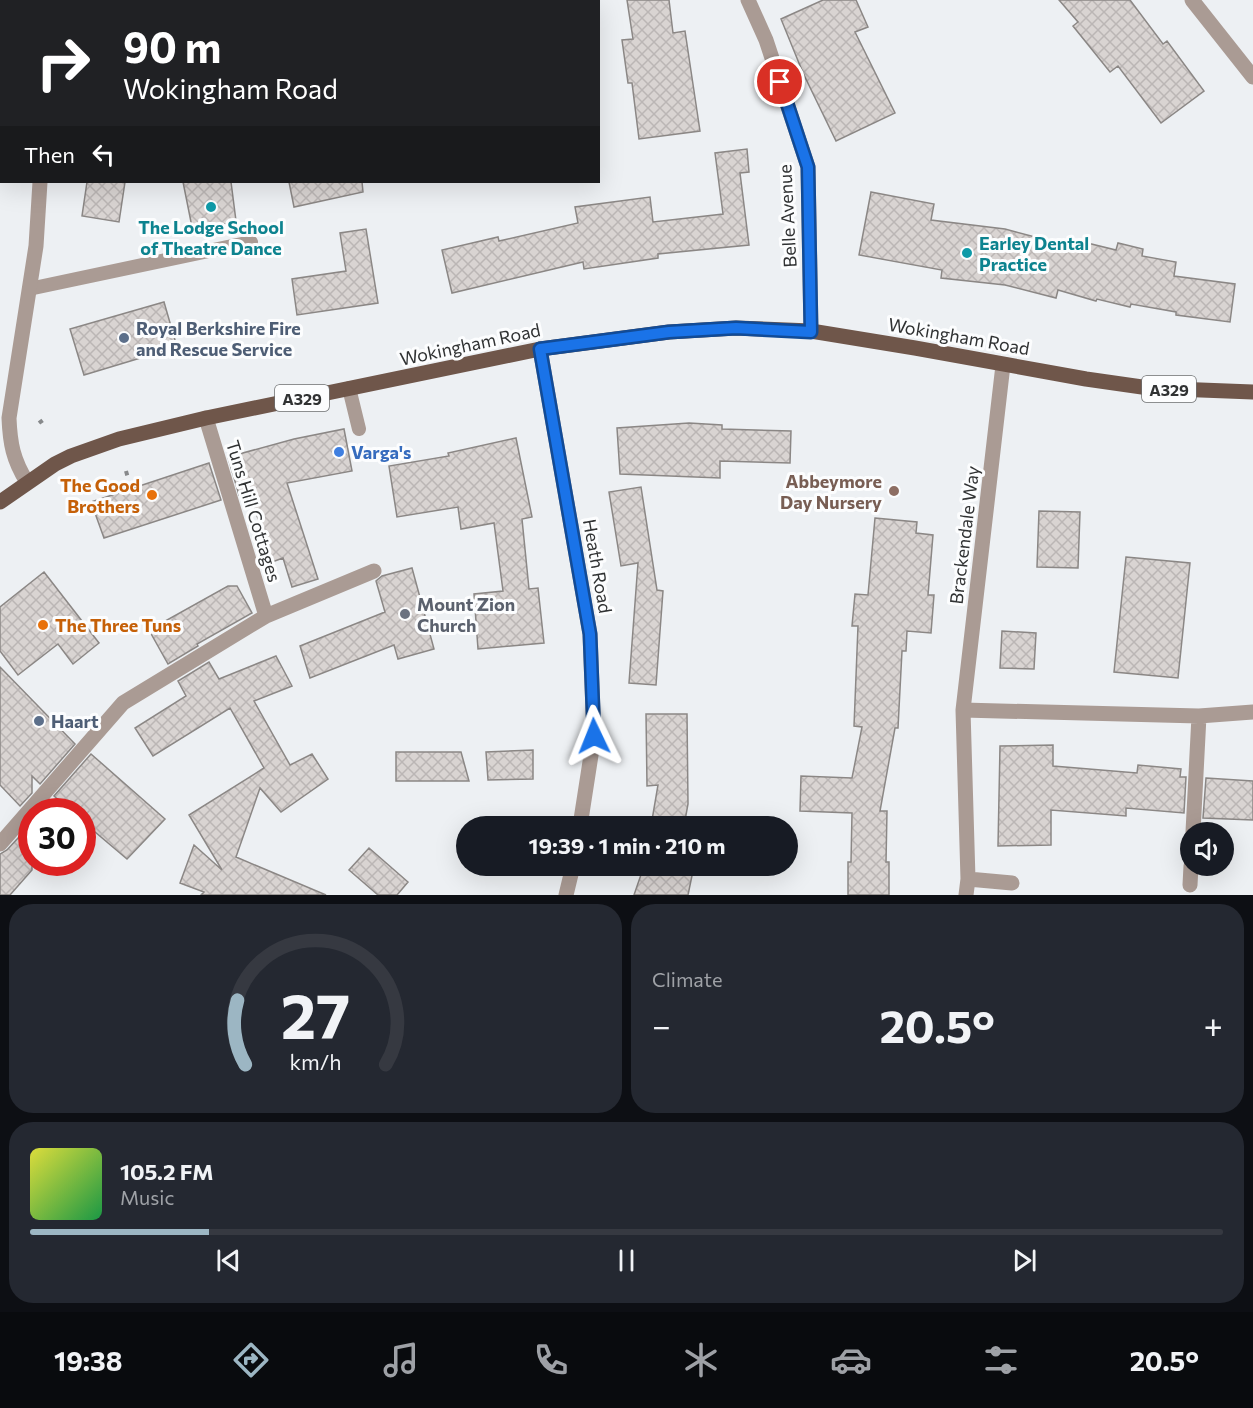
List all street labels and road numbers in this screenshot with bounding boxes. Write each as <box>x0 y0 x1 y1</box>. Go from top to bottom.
street label: Belle Avenue <box>773 164 801 268</box>
street label: Wokingham Road <box>887 313 1031 359</box>
street label: Wokingham Road <box>398 318 542 370</box>
road number: A329 <box>1142 376 1196 402</box>
road number: A329 <box>275 385 329 411</box>
street label: Tuns Hill Cottages <box>222 437 286 585</box>
street label: Brackendale Way <box>945 464 983 606</box>
street label: Heath Road <box>579 517 617 615</box>

